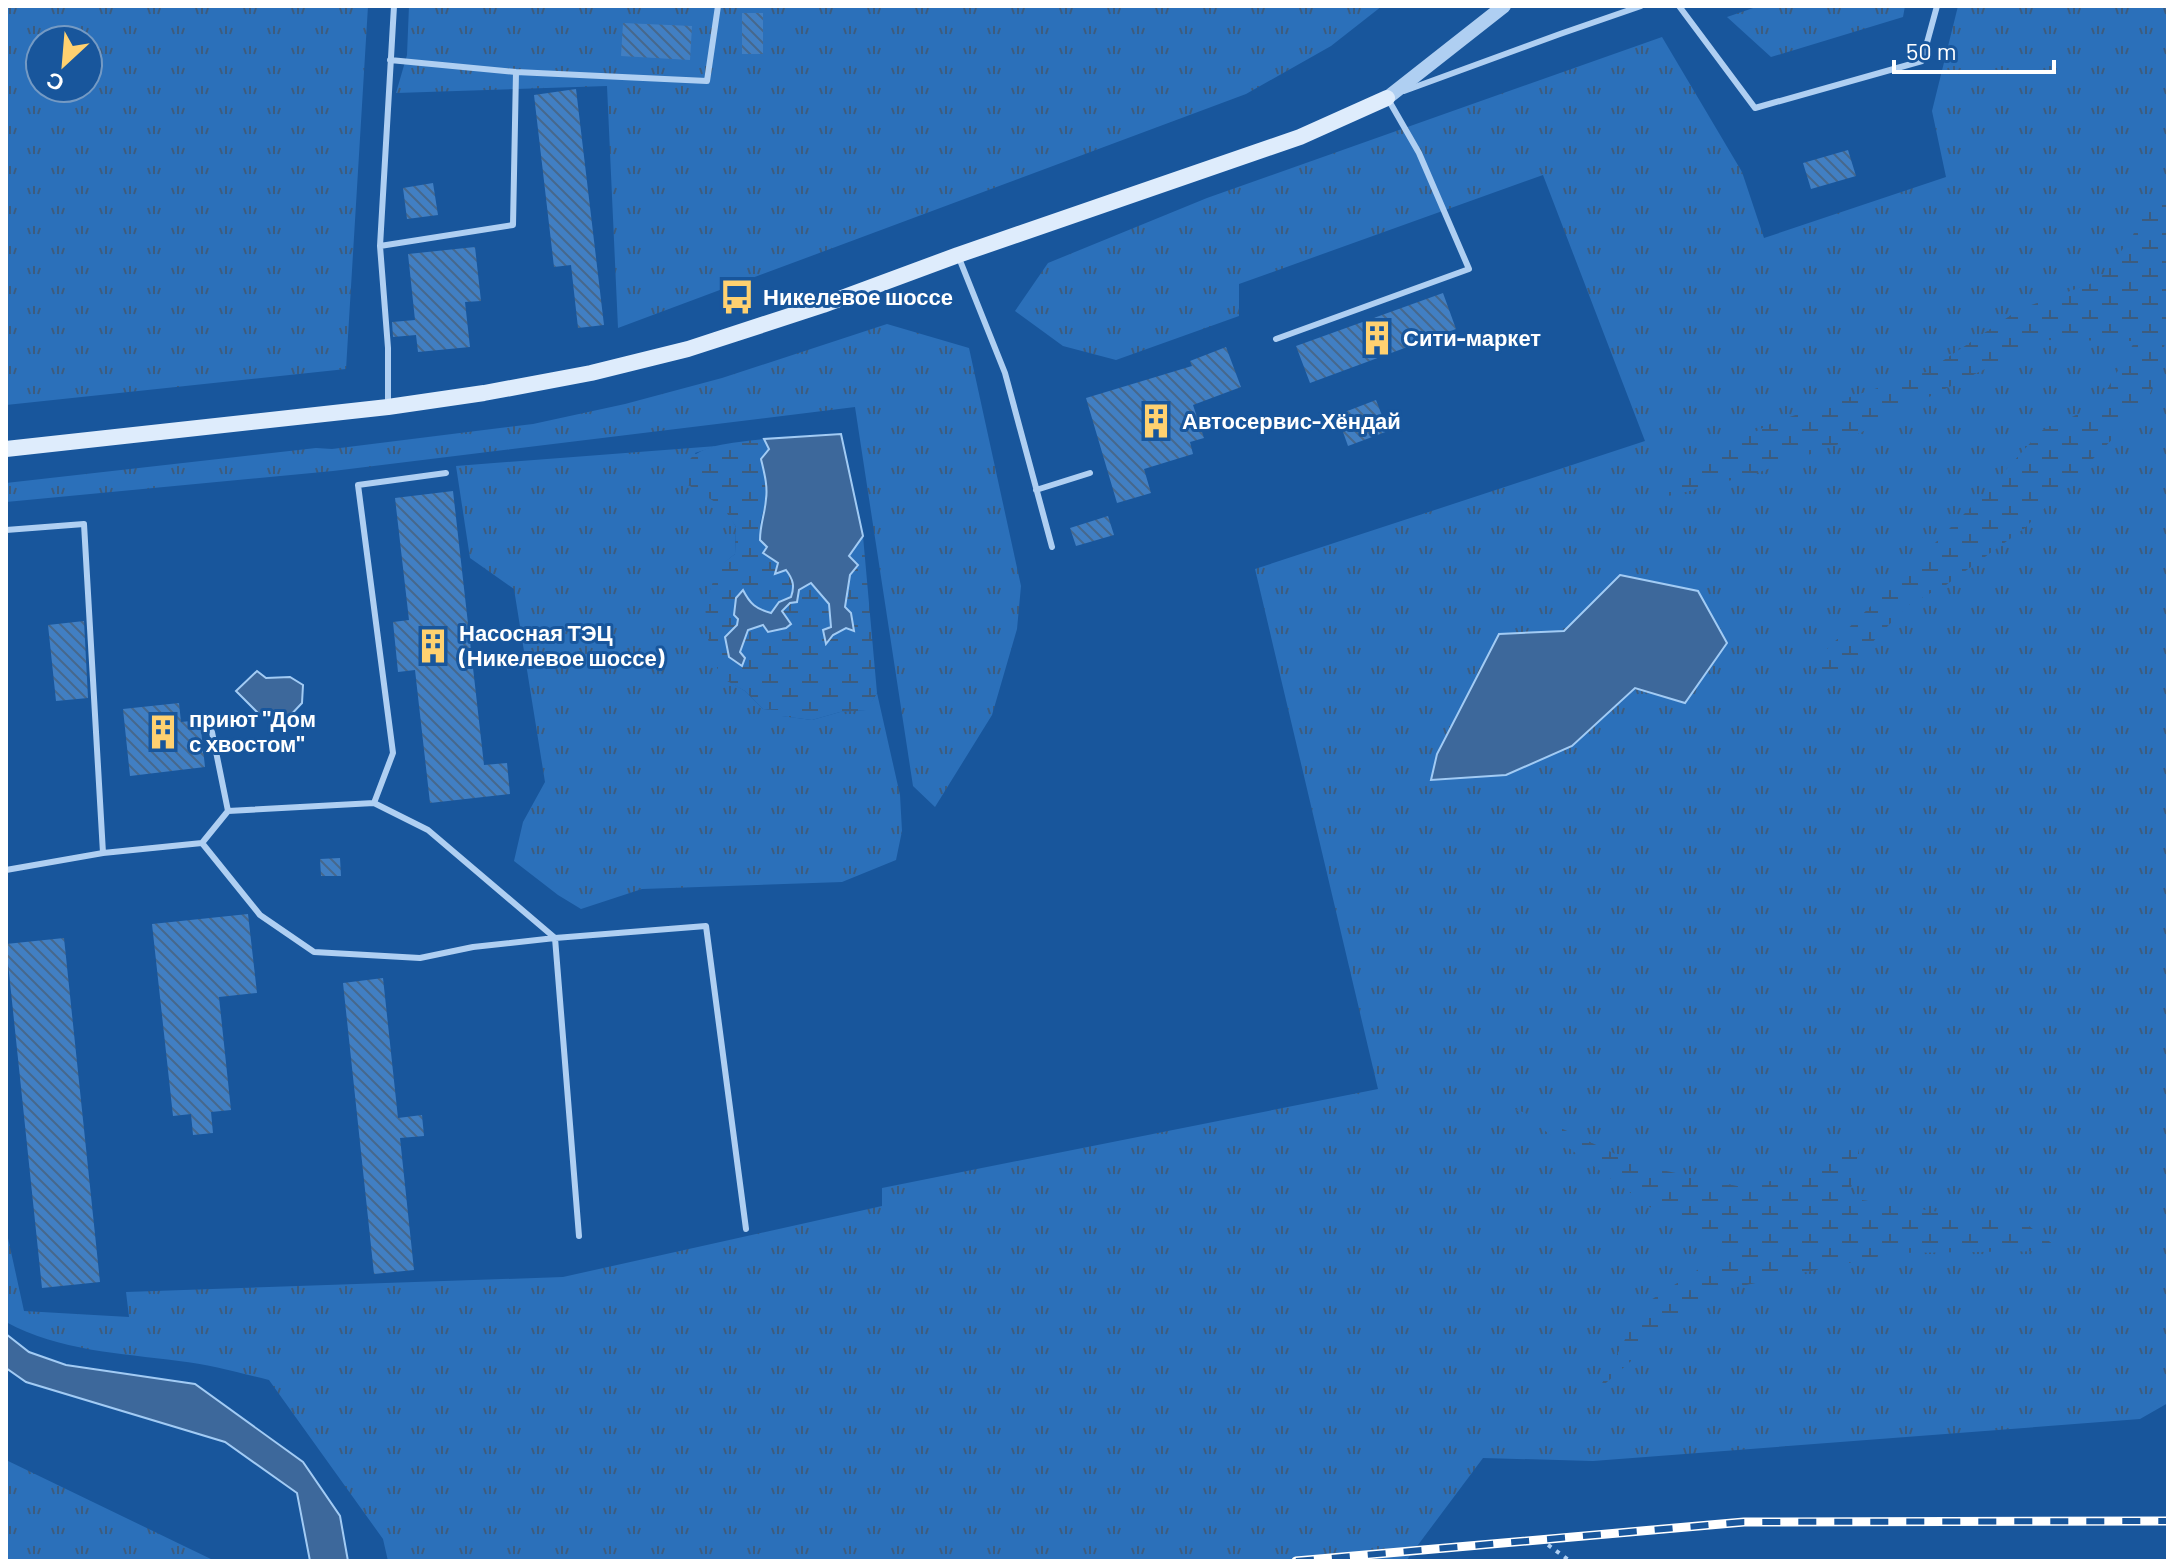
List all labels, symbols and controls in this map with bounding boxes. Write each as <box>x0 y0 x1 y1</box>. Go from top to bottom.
north arrow <box>24 24 104 104</box>
scale bar <box>1894 24 2054 74</box>
text: 50 m <box>1906 36 1957 65</box>
text: С <box>42 68 68 98</box>
bus stop icon: Никелевое шоссе <box>718 278 756 316</box>
place label: Никелевое шоссе <box>763 283 953 309</box>
building icon: Сити-маркет <box>1358 319 1396 357</box>
place label: Сити-маркет <box>1403 324 1541 351</box>
building icon: Автосервис-Хёндай <box>1137 402 1175 440</box>
place label: Автосервис-Хёндай <box>1182 407 1401 434</box>
place label: Насосная ТЭЦ (Никелевое шоссе) <box>458 619 665 670</box>
building icon: Насосная ТЭЦ (Никелевое шоссе) <box>414 627 452 665</box>
place label: приют "Дом с хвостом" <box>189 705 316 756</box>
building icon: приют "Дом с хвостом" <box>144 713 182 751</box>

